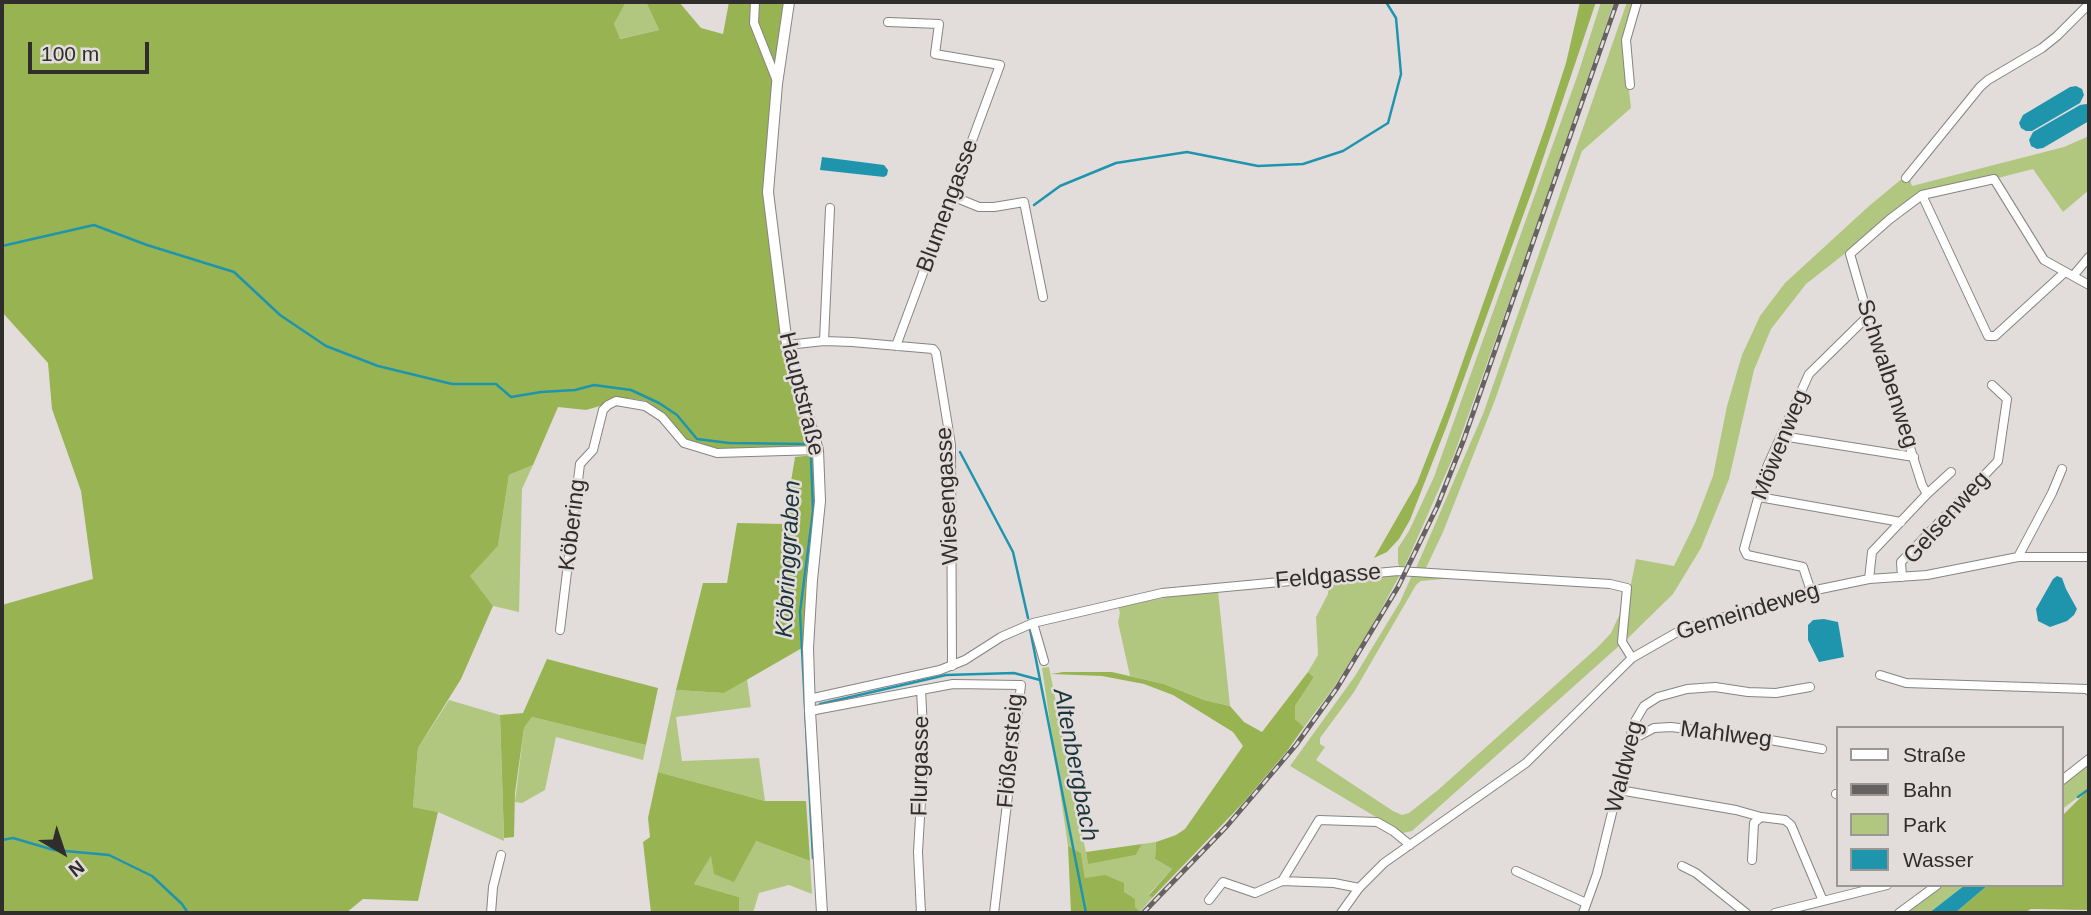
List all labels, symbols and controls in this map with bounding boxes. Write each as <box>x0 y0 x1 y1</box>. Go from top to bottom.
scale bar <box>32 28 152 72</box>
text: 100 m <box>41 42 99 65</box>
street label: Blumengasse <box>911 136 985 276</box>
street label: Schwalbenweg <box>1850 296 1924 452</box>
street label: Hauptstraße <box>772 329 830 459</box>
street label: Möwenweg <box>1746 386 1816 504</box>
street label: Wiesengasse <box>931 426 965 566</box>
street label: Gelsenweg <box>1898 466 1996 570</box>
street label: Köbering <box>554 478 592 572</box>
water label: Köbringgraben <box>770 480 808 638</box>
street label: Feldgasse <box>1274 559 1382 595</box>
street label: Gemeindeweg <box>1673 577 1823 647</box>
water label: Altenbergbach <box>1046 686 1104 844</box>
street label: Flößersteig <box>992 692 1030 810</box>
street label: Flurgasse <box>906 715 936 817</box>
street label: Mahlweg <box>1679 716 1773 754</box>
street label: Waldweg <box>1600 718 1650 816</box>
legend <box>1836 726 2063 887</box>
text: Straße <box>1903 743 1966 766</box>
text: Bahn <box>1903 778 1952 801</box>
text: Park <box>1903 813 1946 836</box>
north arrow <box>28 817 98 887</box>
text: Wasser <box>1903 848 1973 871</box>
text: N <box>65 856 88 881</box>

